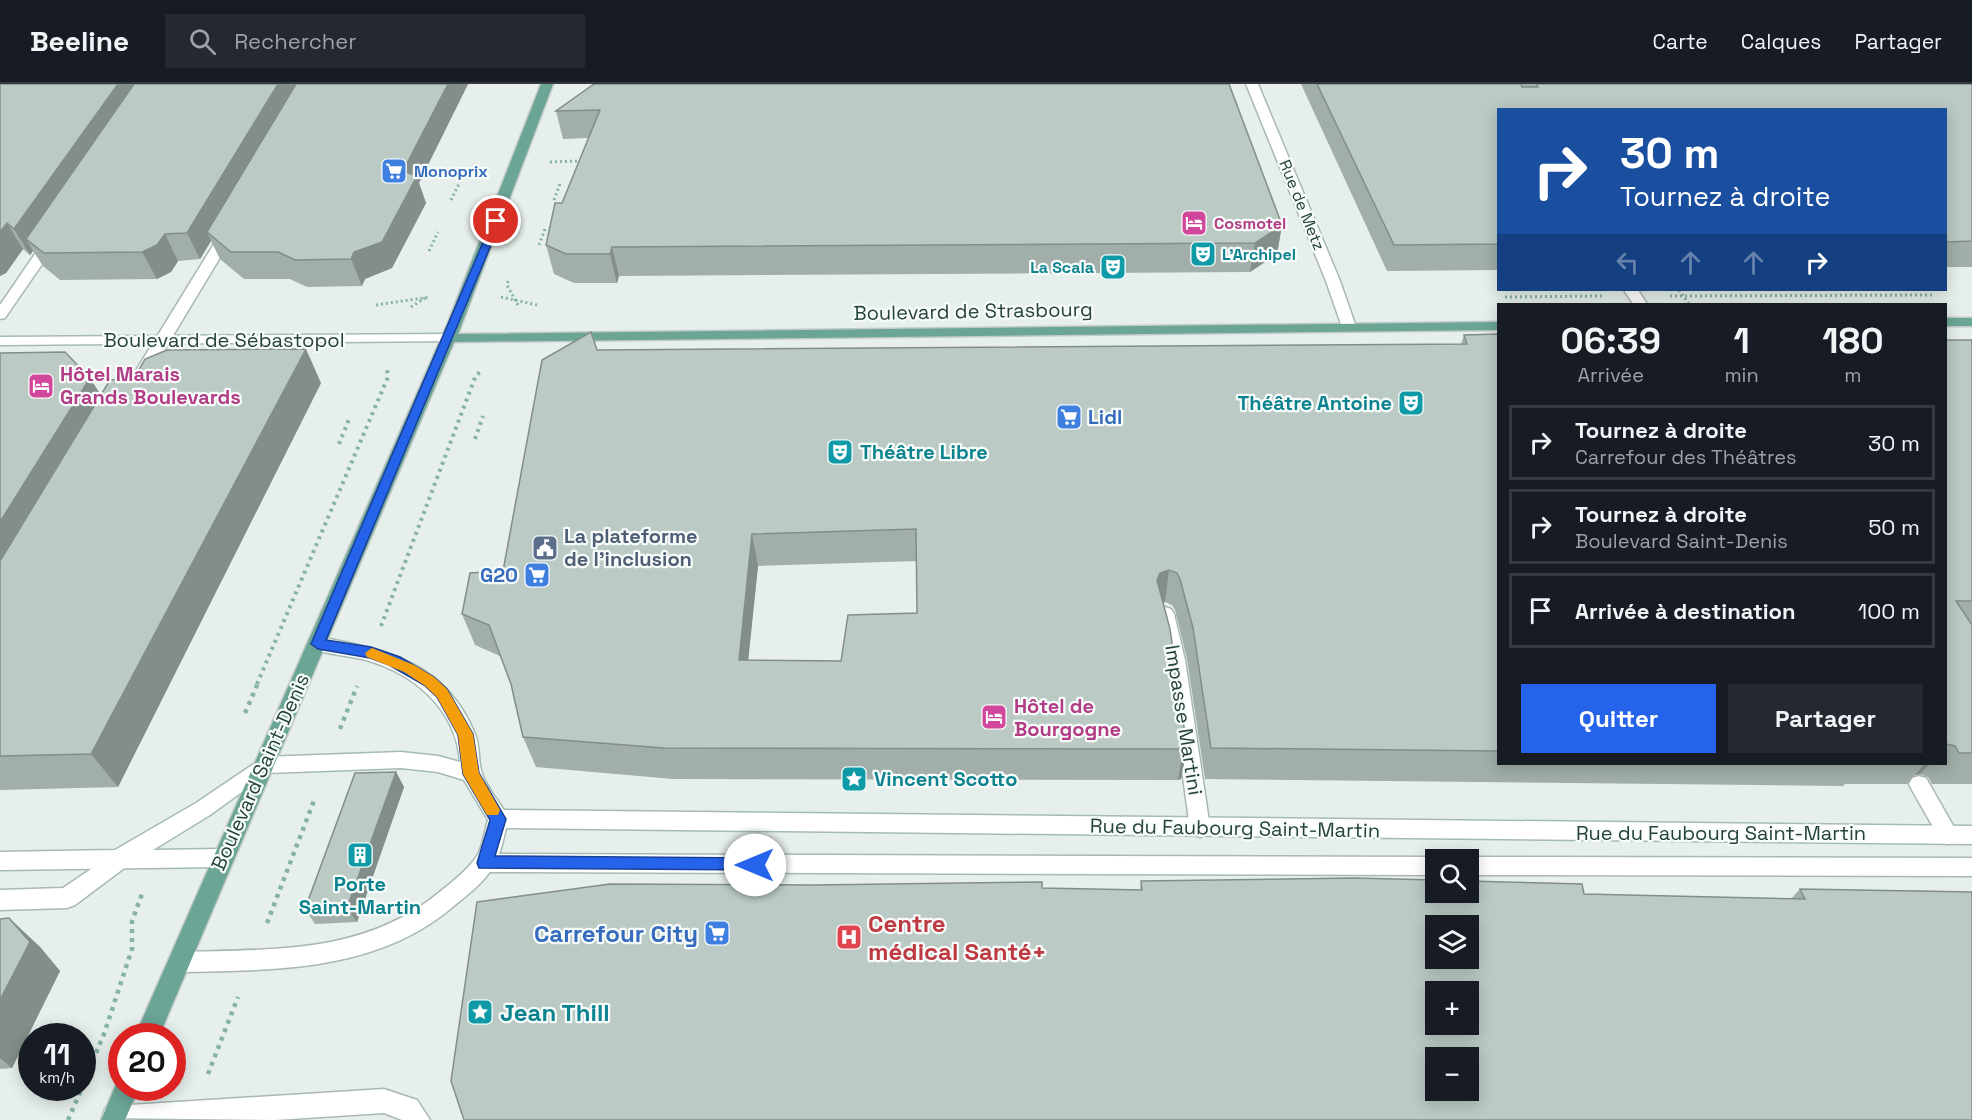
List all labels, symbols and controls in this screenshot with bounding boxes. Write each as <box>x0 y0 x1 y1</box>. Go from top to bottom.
search box <box>165 14 585 68</box>
text: Beeline <box>30 23 129 59</box>
icon: search <box>186 25 219 58</box>
text: Rechercher <box>234 27 357 55</box>
text: Carte <box>1653 28 1708 55</box>
text: Calques <box>1741 28 1821 55</box>
text: Partager <box>1854 28 1942 55</box>
text: 30 m <box>1620 127 1719 180</box>
icon: right <box>1521 132 1599 210</box>
supermarket icon: Monoprix <box>379 156 409 186</box>
street label: Rue de Metz <box>1274 157 1330 253</box>
place label: Monoprix <box>414 161 488 182</box>
text: Tournez à droite <box>1620 179 1830 214</box>
pin <box>470 195 521 246</box>
icon: arrive <box>479 204 512 237</box>
hotel icon: Cosmotel <box>1179 208 1209 238</box>
place label: Cosmotel <box>1214 213 1286 234</box>
theatre icon: L'Archipel <box>1188 239 1218 269</box>
place label: L'Archipel <box>1222 244 1296 265</box>
icon: left <box>1611 246 1644 279</box>
icon: ahead <box>1674 246 1707 279</box>
icon: ahead <box>1737 246 1770 279</box>
icon: right <box>1800 246 1833 279</box>
theatre icon: La Scala <box>1098 252 1128 282</box>
place label: La Scala <box>1030 257 1094 278</box>
street label: Boulevard de Strasbourg <box>853 296 1093 326</box>
text: 06:39 <box>1560 318 1661 364</box>
text: 1 <box>1733 318 1750 364</box>
text: 180 <box>1822 318 1883 364</box>
street label: Boulevard de Sébastopol <box>103 327 345 353</box>
place label: Hôtel Marais Grands Boulevards <box>60 361 241 410</box>
text: Arrivée <box>1577 362 1644 388</box>
text: min <box>1724 362 1759 388</box>
text: m <box>1844 362 1861 388</box>
hotel icon: Hôtel Marais Grands Boulevards <box>26 371 56 401</box>
theatre icon: Théâtre Antoine <box>1396 388 1426 418</box>
place label: Théâtre Antoine <box>1238 390 1392 416</box>
supermarket icon: Lidl <box>1054 402 1084 432</box>
place label: Lidl <box>1088 404 1122 430</box>
text: Tournez à droite <box>1575 416 1747 444</box>
icon: right <box>1524 426 1557 459</box>
text: 30 m <box>1868 429 1920 457</box>
theatre icon: Théâtre Libre <box>825 437 855 467</box>
place label: Théâtre Libre <box>860 439 988 465</box>
text: Carrefour des Théâtres <box>1575 444 1797 470</box>
text: Tournez à droite <box>1575 500 1747 528</box>
icon: right <box>1524 510 1557 543</box>
text: 50 m <box>1868 513 1920 541</box>
place label: La plateforme de l'inclusion <box>564 523 698 572</box>
text: Boulevard Saint-Denis <box>1575 528 1788 554</box>
public building icon: La plateforme de l'inclusion <box>530 533 560 563</box>
supermarket icon: G20 <box>522 560 552 590</box>
place label: G20 <box>480 562 518 588</box>
icon: arrive <box>1524 594 1557 627</box>
text: Arrivée à destination <box>1575 597 1796 625</box>
text: 100 m <box>1858 597 1920 625</box>
street label: Impasse Martini <box>1159 643 1209 797</box>
street label: Boulevard Saint-Denis <box>205 670 315 874</box>
button: Quitter <box>1521 684 1716 753</box>
button: Partager <box>1728 684 1923 753</box>
place label: Hôtel de Bourgogne <box>1014 693 1121 742</box>
hotel icon: Hôtel de Bourgogne <box>979 702 1009 732</box>
place icon: Vincent Scotto <box>839 764 869 794</box>
place label: Vincent Scotto <box>874 766 1017 792</box>
street label: Rue du Faubourg Saint-Martin <box>1090 812 1380 844</box>
street label: Rue du Faubourg Saint-Martin <box>1576 820 1866 846</box>
position arrow <box>723 833 787 897</box>
building icon: Porte Saint-Martin <box>345 840 375 870</box>
map controls <box>1425 849 1479 1101</box>
button: search <box>1425 849 1479 903</box>
place label: Porte Saint-Martin <box>299 871 421 920</box>
place label: Centre médical Santé+ <box>868 908 1047 967</box>
button: layers <box>1425 915 1479 969</box>
place label: Carrefour City <box>534 918 698 949</box>
supermarket icon: Carrefour City <box>702 918 732 948</box>
hospital icon: Centre médical Santé+ <box>834 922 864 952</box>
button: + <box>1425 981 1479 1035</box>
place icon: Jean Thill <box>465 997 495 1027</box>
place label: Jean Thill <box>500 997 610 1028</box>
speed limit sign: 20 <box>108 1023 186 1101</box>
text: 11 <box>43 1035 71 1074</box>
button: − <box>1425 1047 1479 1101</box>
text: km/h <box>39 1068 75 1087</box>

